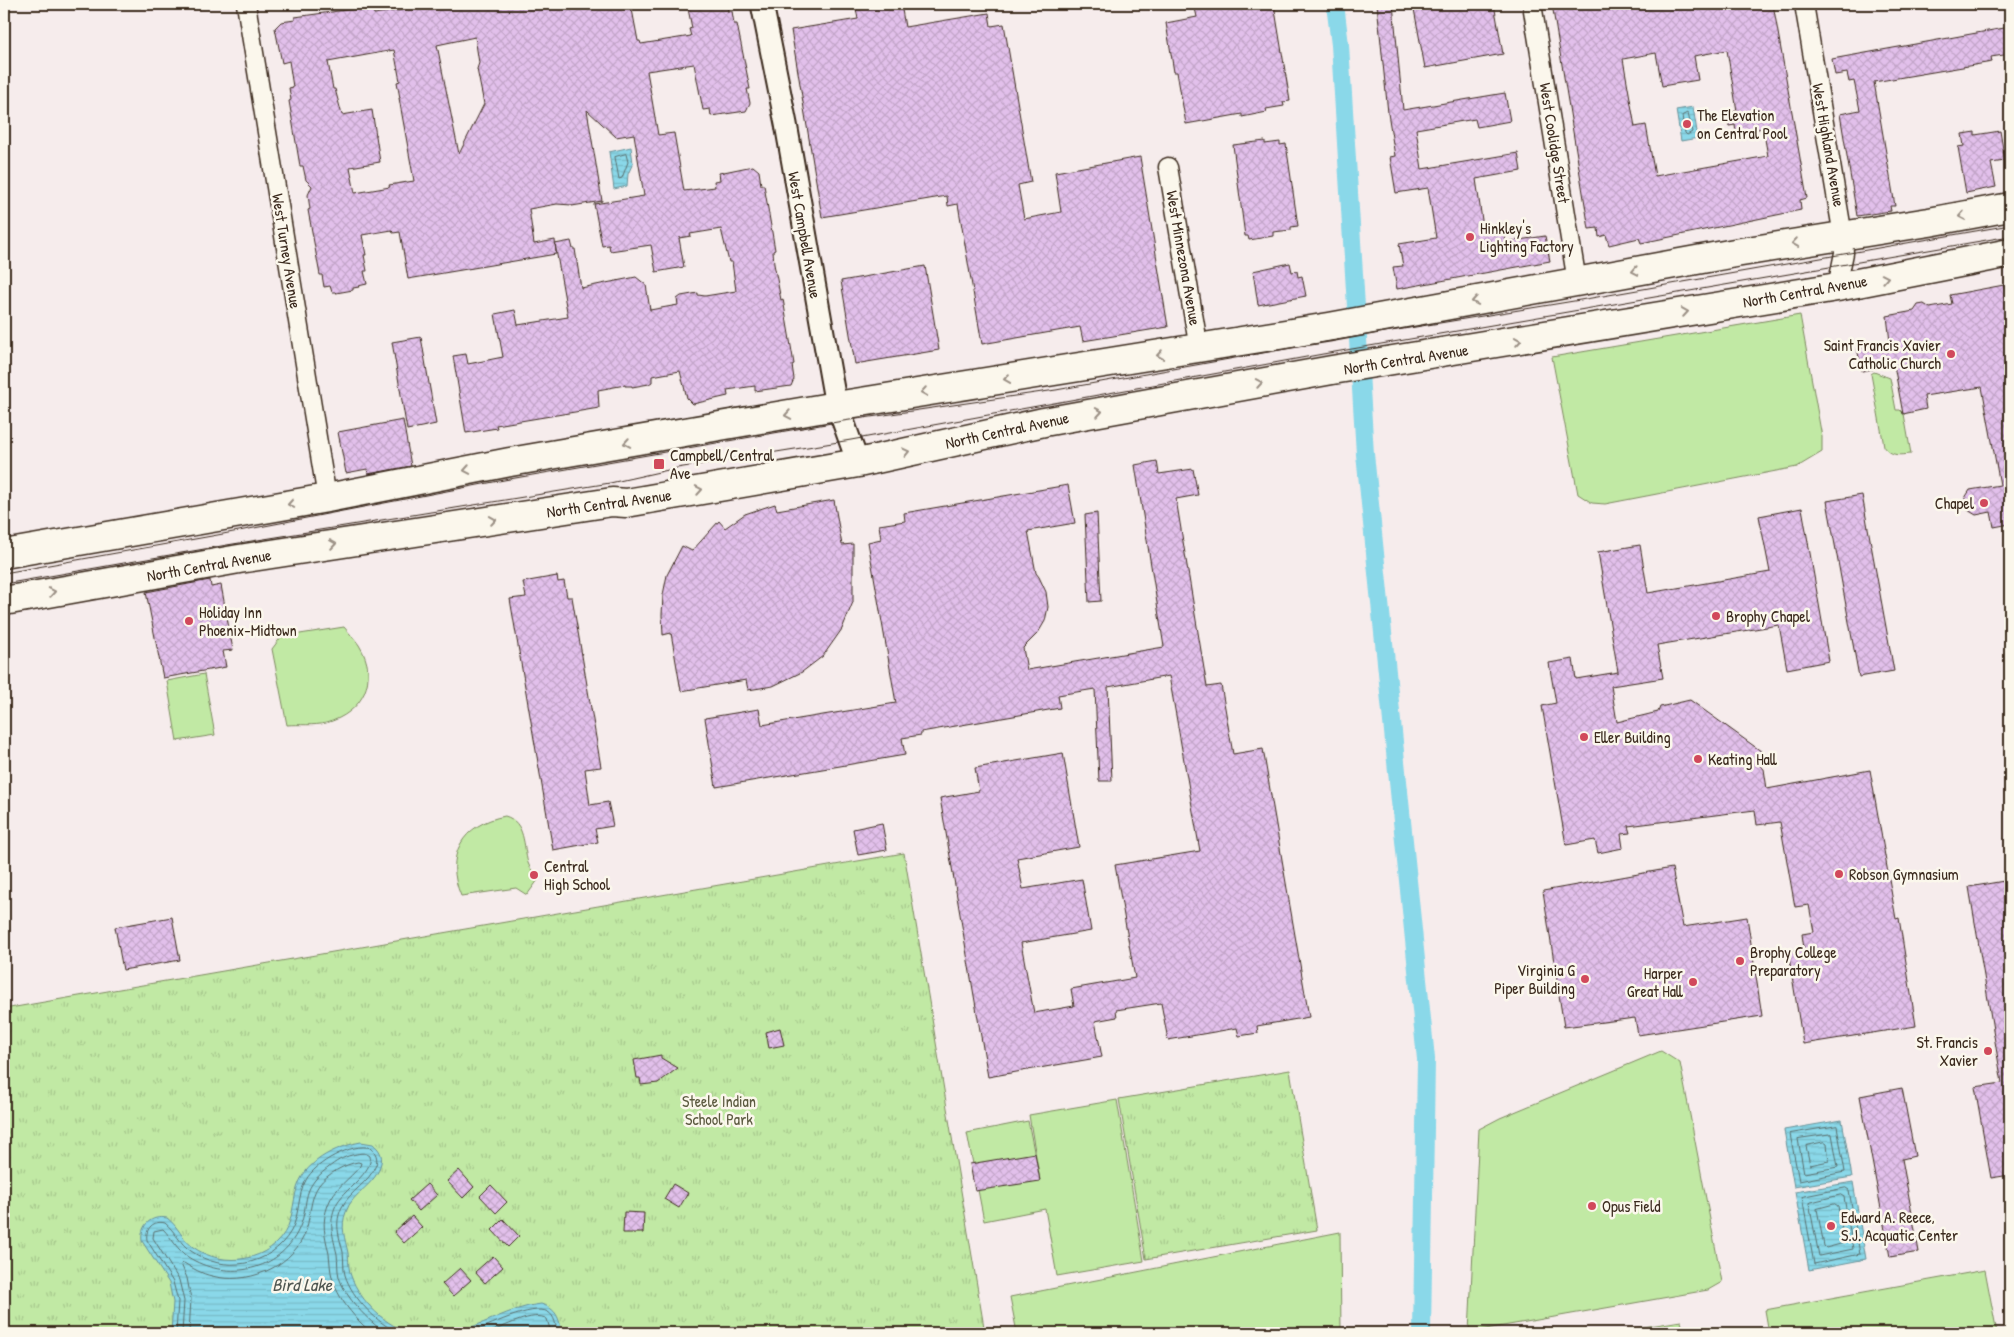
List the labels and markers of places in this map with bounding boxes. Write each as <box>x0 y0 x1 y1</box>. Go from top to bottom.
place label: The Elevation on Central Pool <box>1697 104 1788 144</box>
marker: The Elevation on Central Pool <box>1681 118 1693 130</box>
place label: Hinkley's Lighting Factory <box>1480 217 1574 257</box>
marker: Hinkley's Lighting Factory <box>1464 231 1476 243</box>
place label: Saint Francis Xavier Catholic Church <box>1824 334 1941 374</box>
marker: Saint Francis Xavier Catholic Church <box>1945 348 1957 360</box>
place label: Campbell/Central Ave <box>670 444 775 484</box>
marker: Campbell/Central Ave <box>652 457 666 471</box>
place label: Chapel <box>1935 492 1975 514</box>
marker: Chapel <box>1978 497 1990 509</box>
place label: Holiday Inn Phoenix-Midtown <box>199 601 297 641</box>
place label: Brophy Chapel <box>1726 605 1811 627</box>
marker: Brophy Chapel <box>1710 610 1722 622</box>
marker: Holiday Inn Phoenix-Midtown <box>183 615 195 627</box>
place label: Eller Building <box>1594 726 1671 748</box>
marker: Eller Building <box>1578 731 1590 743</box>
place label: Keating Hall <box>1708 748 1777 770</box>
marker: Keating Hall <box>1692 753 1704 765</box>
place label: Central High School <box>544 855 611 895</box>
place label: Robson Gymnasium <box>1849 863 1959 885</box>
marker: Robson Gymnasium <box>1833 868 1845 880</box>
marker: Central High School <box>528 869 540 881</box>
place label: Brophy College Preparatory <box>1750 941 1837 981</box>
marker: Brophy College Preparatory <box>1734 955 1746 967</box>
place label: Virginia G Piper Building <box>1494 959 1575 999</box>
place label: Harper Great Hall <box>1627 962 1683 1002</box>
marker: Virginia G Piper Building <box>1579 973 1591 985</box>
marker: Harper Great Hall <box>1687 976 1699 988</box>
place label: St. Francis Xavier <box>1916 1031 1978 1071</box>
marker: St. Francis Xavier <box>1982 1045 1994 1057</box>
place label: Opus Field <box>1602 1195 1660 1217</box>
marker: Opus Field <box>1586 1200 1598 1212</box>
place label: Edward A. Reece, S.J. Acquatic Center <box>1841 1206 1958 1246</box>
marker: Edward A. Reece, S.J. Acquatic Center <box>1825 1220 1837 1232</box>

